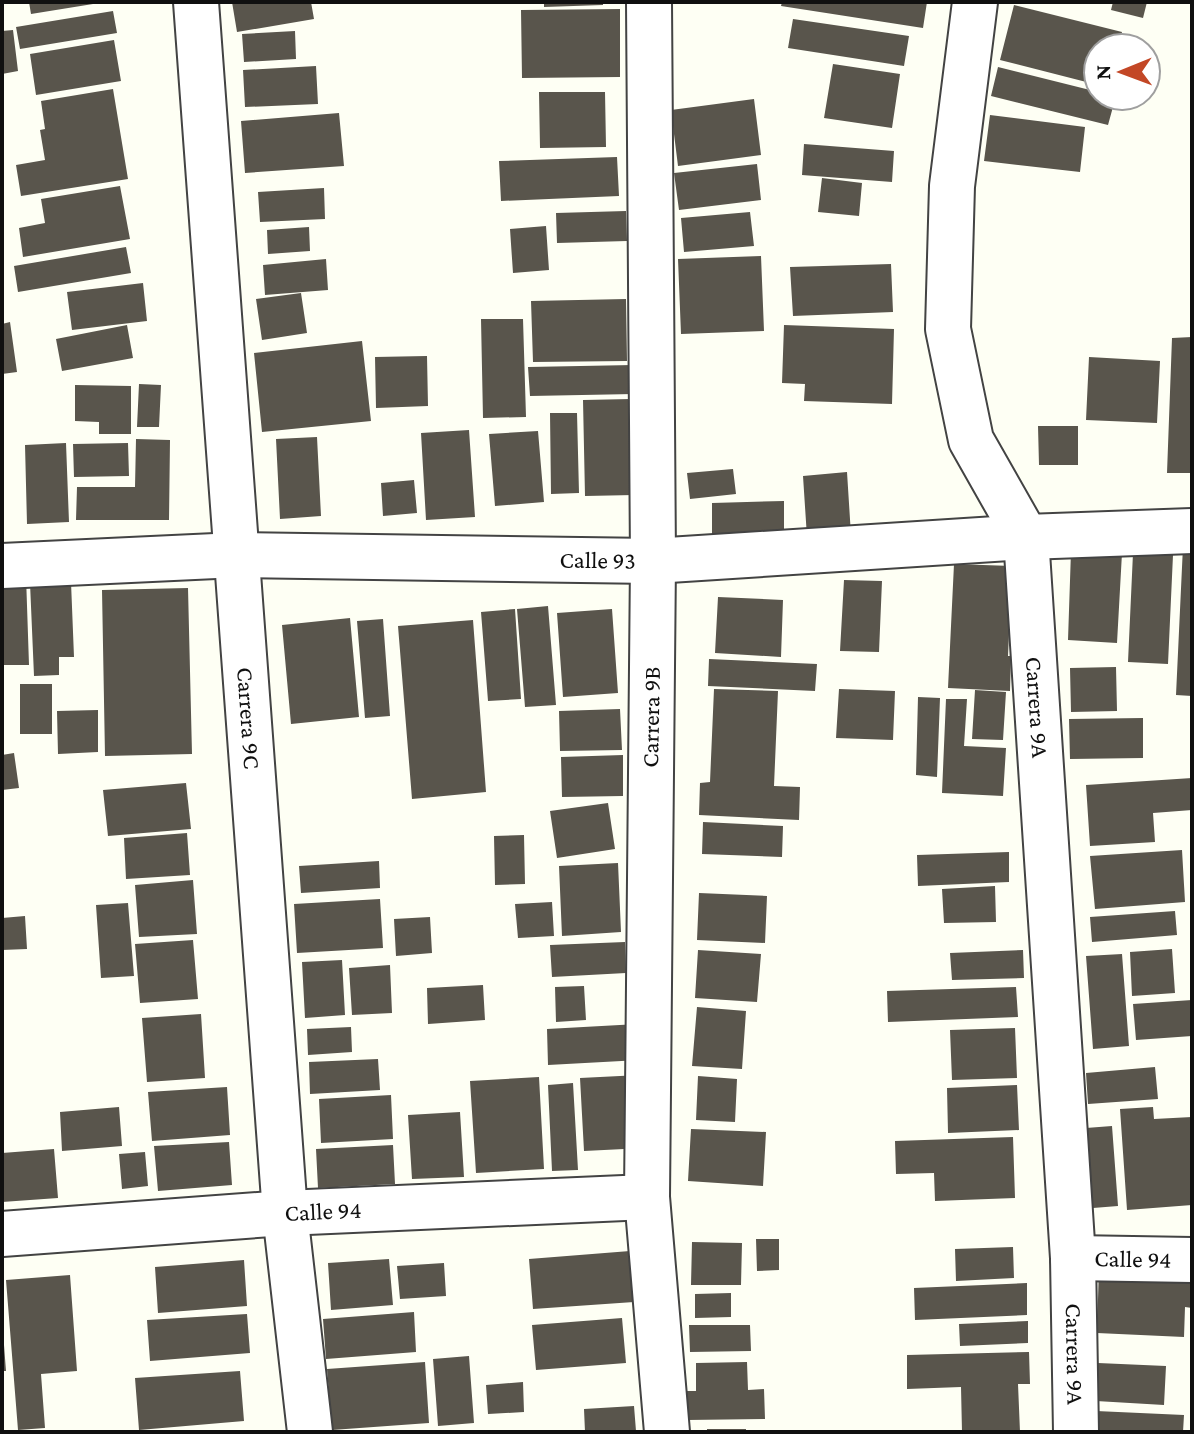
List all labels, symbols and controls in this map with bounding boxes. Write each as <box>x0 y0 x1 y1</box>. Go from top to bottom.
north arrow <box>1082 32 1162 112</box>
text: N <box>1090 65 1115 80</box>
street label: Calle 93 <box>559 546 636 574</box>
street label: Carrera 9A <box>1021 656 1054 759</box>
street label: Carrera 9C <box>232 666 266 770</box>
street label: Carrera 9B <box>636 666 665 768</box>
street label: Calle 94 <box>284 1196 362 1226</box>
street label: Calle 94 <box>1094 1244 1172 1273</box>
street label: Carrera 9A <box>1061 1303 1090 1405</box>

